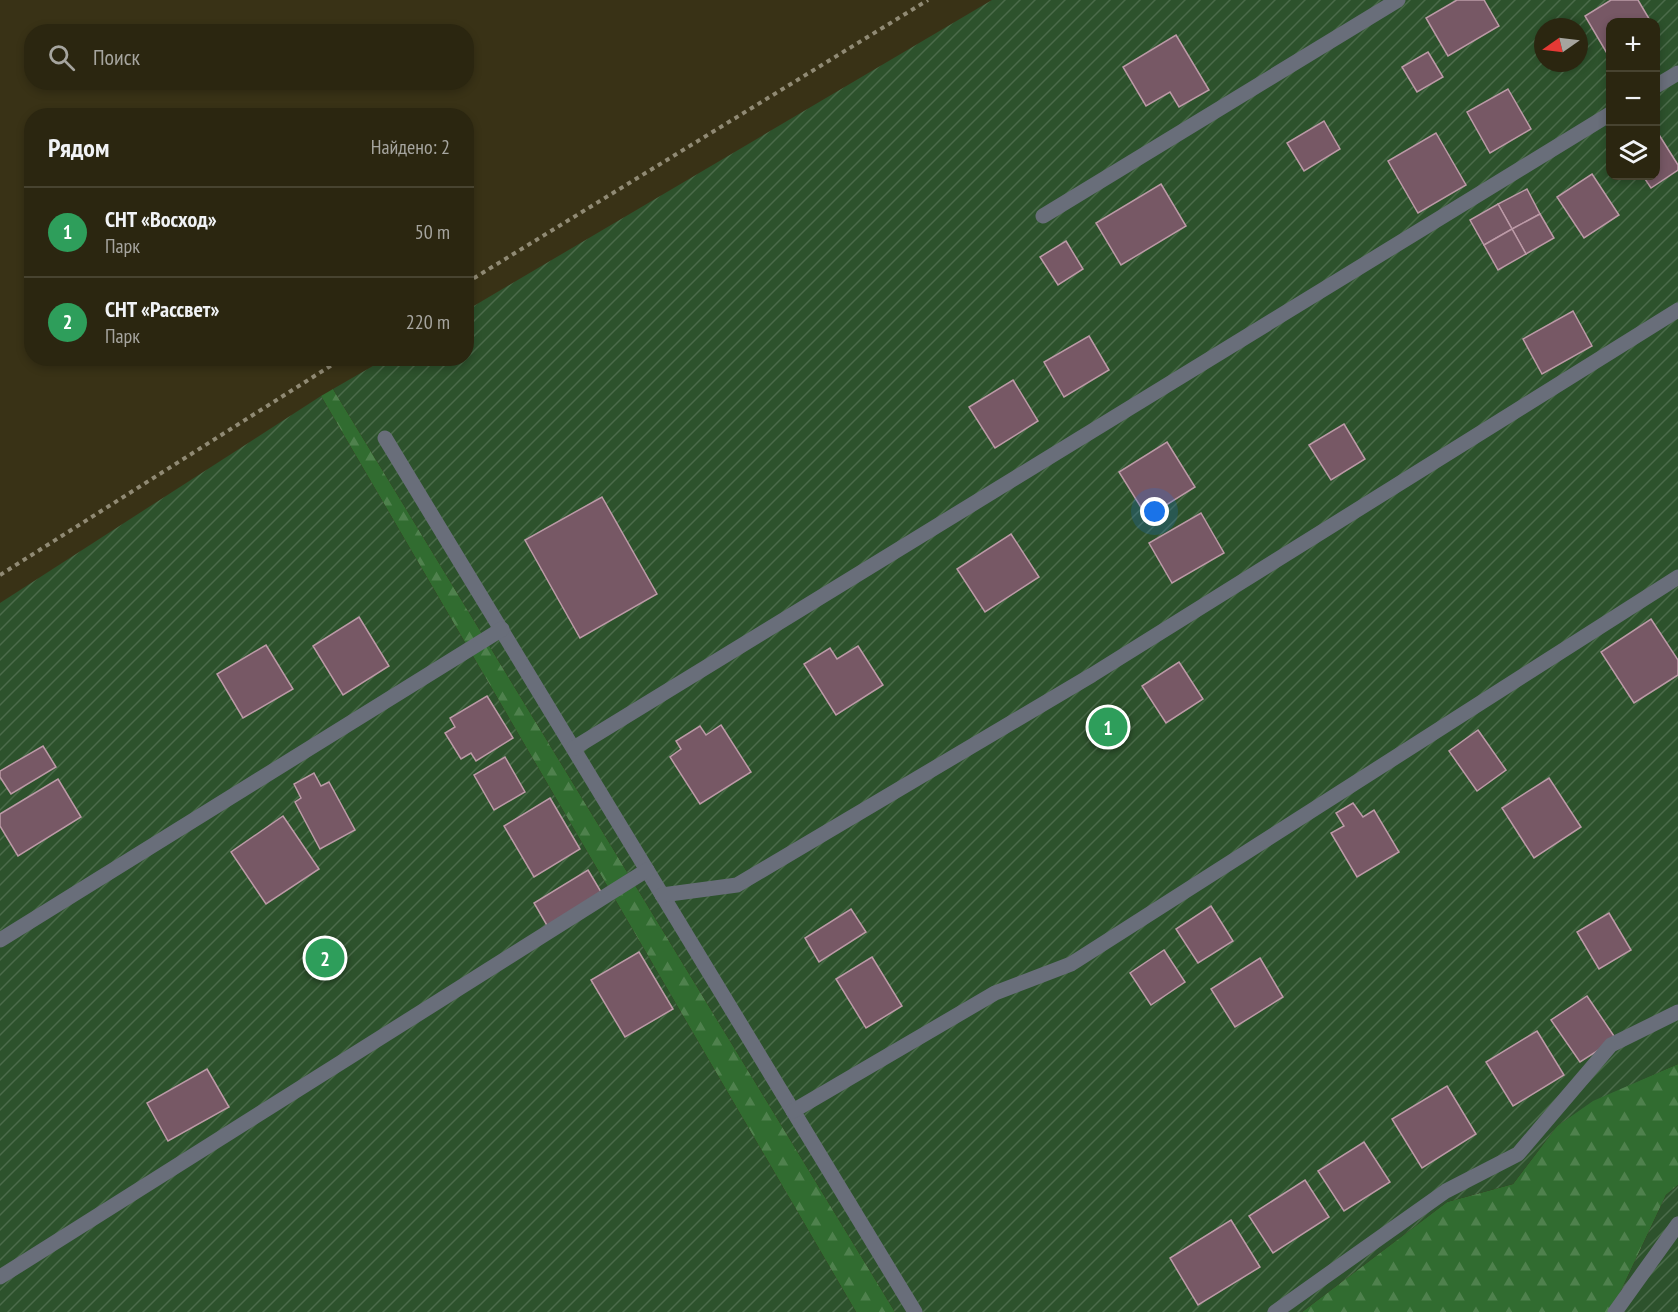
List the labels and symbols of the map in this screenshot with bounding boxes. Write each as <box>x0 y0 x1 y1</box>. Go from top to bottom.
north arrow <box>1534 18 1588 72</box>
your location <box>1140 497 1169 526</box>
pin: 1 <box>1088 704 1128 750</box>
pin: 2 <box>306 936 344 980</box>

